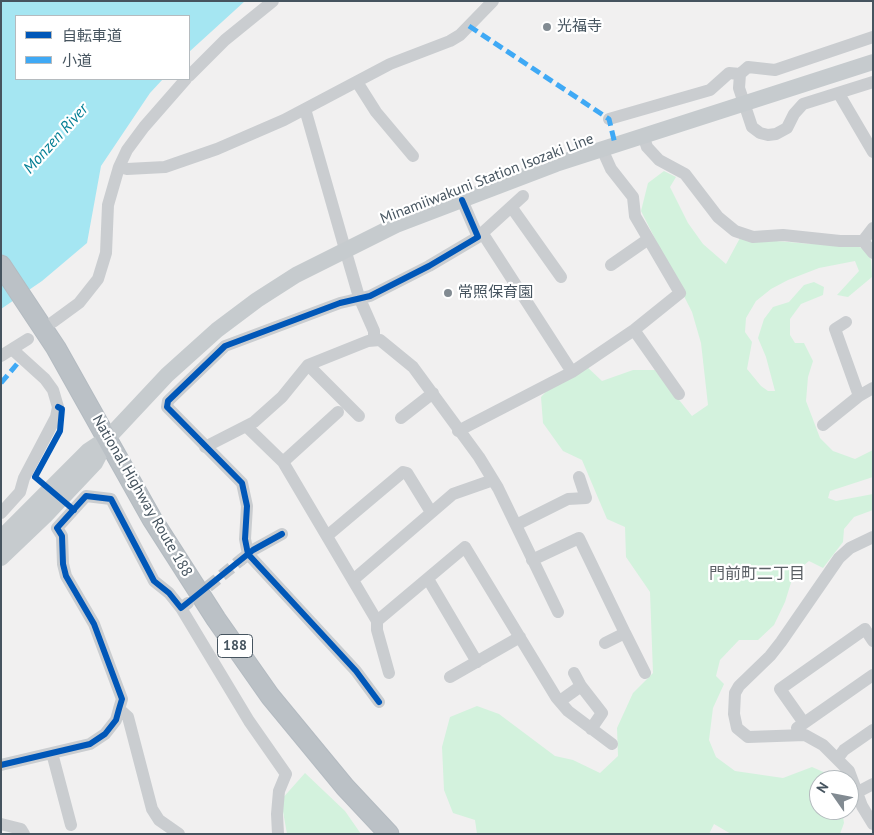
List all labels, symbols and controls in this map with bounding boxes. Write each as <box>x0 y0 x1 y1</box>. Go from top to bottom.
legend <box>15 15 190 80</box>
place label: 光福寺 <box>557 18 602 36</box>
marker: 光福寺 <box>541 21 553 33</box>
text: 自転車道 <box>62 26 122 45</box>
text: 小道 <box>62 51 92 70</box>
water label: Monzen River <box>20 100 92 178</box>
street label: Minamiiwakuni Station Isozaki Line <box>378 130 596 228</box>
place label: 常照保育園 <box>458 284 533 302</box>
marker: 常照保育園 <box>442 287 454 299</box>
street label: National Highway Route 188 <box>88 412 196 580</box>
district label: 門前町二丁目 <box>709 564 805 584</box>
road number: 188 <box>218 634 252 658</box>
north arrow <box>809 770 859 820</box>
text: N <box>812 779 832 796</box>

